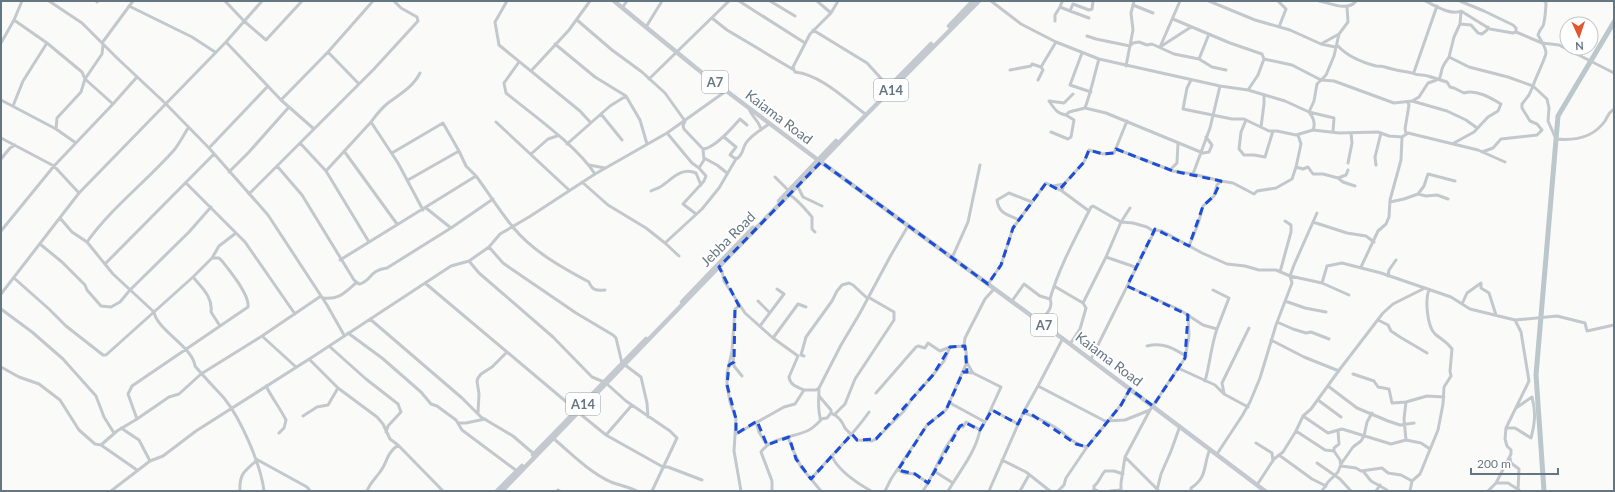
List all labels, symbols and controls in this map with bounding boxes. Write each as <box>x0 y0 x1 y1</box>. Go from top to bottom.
north arrow <box>1559 16 1599 56</box>
text: N <box>1575 40 1584 53</box>
road number: A7 <box>702 71 728 93</box>
road number: A14 <box>874 79 908 101</box>
street label: Kaiama Road <box>742 86 816 147</box>
street label: Jebba Road <box>697 208 759 270</box>
road number: A7 <box>1031 314 1057 336</box>
street label: Kaiama Road <box>1072 328 1146 389</box>
road number: A14 <box>566 393 600 415</box>
scale bar <box>1471 450 1558 476</box>
text: 200 m <box>1477 456 1511 471</box>

